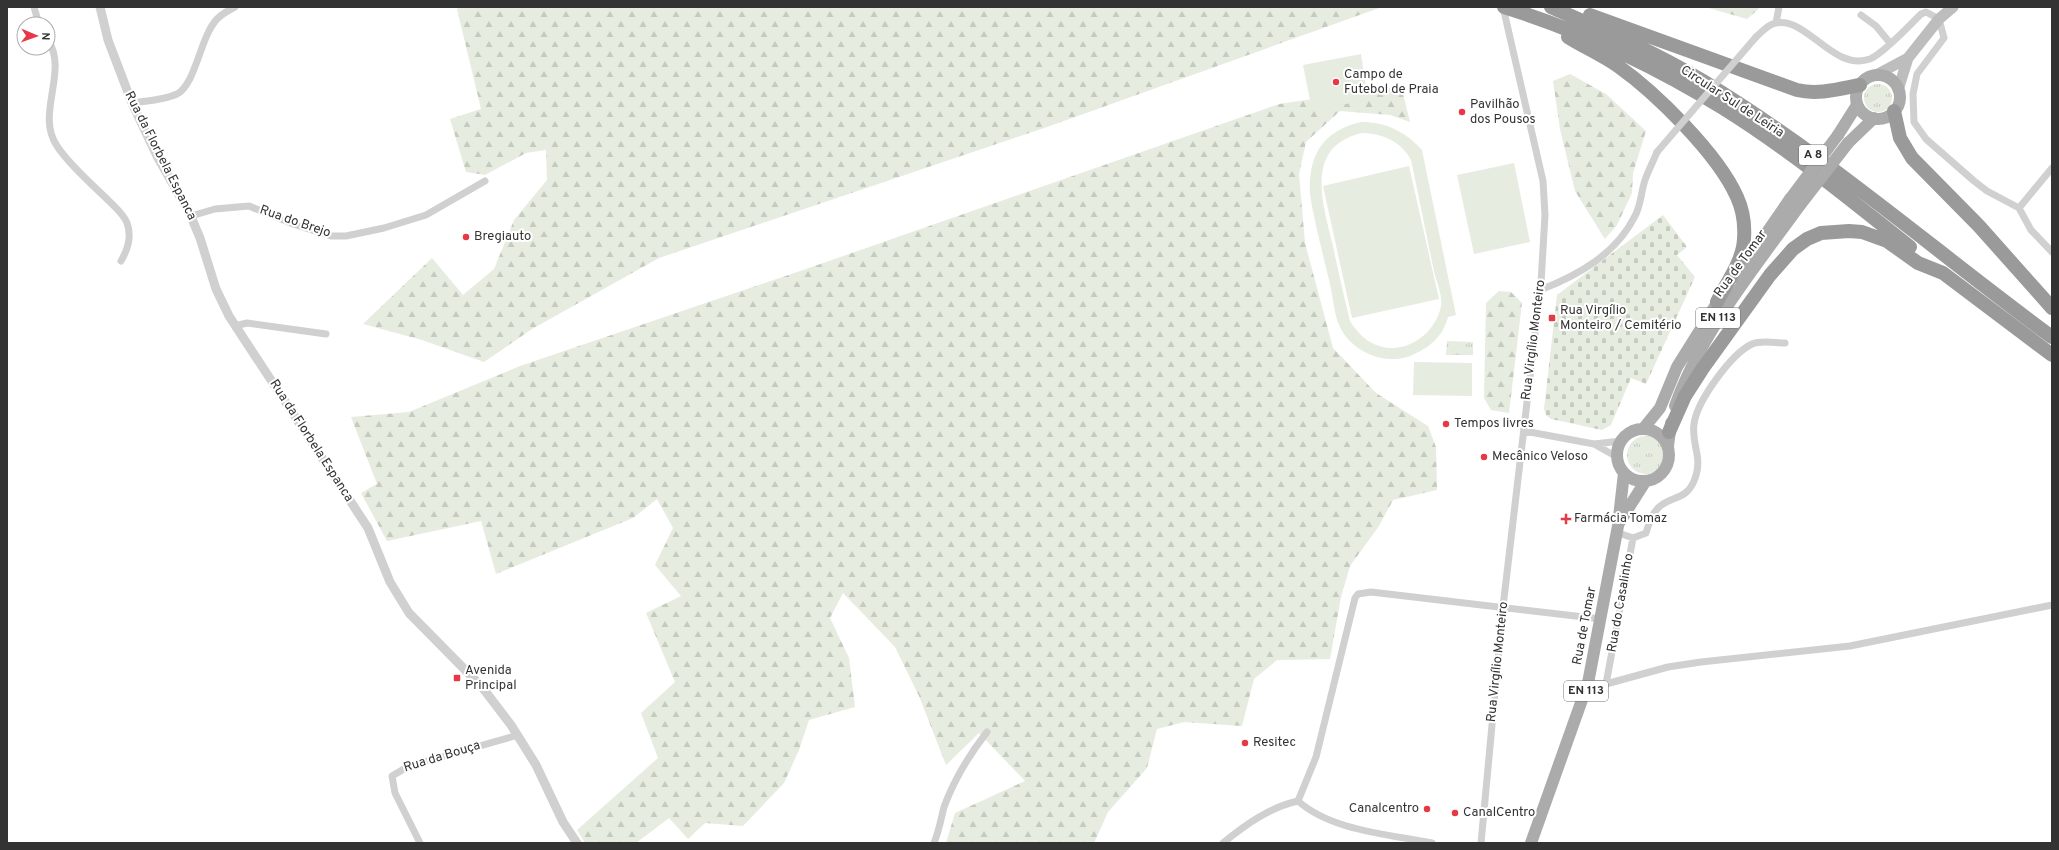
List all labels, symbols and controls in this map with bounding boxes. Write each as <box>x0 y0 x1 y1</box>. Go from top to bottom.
north arrow <box>16 16 56 56</box>
text: N <box>38 32 52 41</box>
street label: Circular Sul de Leiria <box>1677 63 1787 141</box>
place label: Campo de Futebol de Praia <box>1344 67 1439 98</box>
marker: Campo de Futebol de Praia <box>1331 77 1341 87</box>
street label: Rua da Florbela Espanca <box>121 89 199 223</box>
place label: Pavilhão dos Pousos <box>1470 97 1536 128</box>
marker: Pavilhão dos Pousos <box>1457 107 1467 117</box>
road number: A 8 <box>1799 145 1827 165</box>
street label: Rua do Brejo <box>257 202 333 242</box>
street label: Rua de Tomar <box>1711 227 1771 301</box>
place label: Bregiauto <box>474 229 531 245</box>
marker: Bregiauto <box>461 232 471 242</box>
street label: Rua Virgílio Monteiro <box>1519 279 1549 401</box>
place label: Rua Virgílio Monteiro / Cemitério <box>1560 303 1682 334</box>
road number: EN 113 <box>1696 308 1740 328</box>
marker: Rua Virgílio Monteiro / Cemitério <box>1547 313 1557 323</box>
street label: Rua da Florbela Espanca <box>265 377 357 505</box>
place label: Tempos livres <box>1454 416 1534 432</box>
marker: Tempos livres <box>1441 419 1451 429</box>
place label: Mecânico Veloso <box>1492 449 1588 465</box>
marker: Mecânico Veloso <box>1479 452 1489 462</box>
place label: Farmácia Tomaz <box>1574 511 1667 527</box>
marker: Farmácia Tomaz <box>1561 514 1571 524</box>
street label: Rua do Casalinho <box>1604 552 1638 654</box>
street label: Rua de Tomar <box>1570 586 1600 666</box>
street label: Rua Virgílio Monteiro <box>1484 601 1512 723</box>
place label: Avenida Principal <box>465 663 517 694</box>
marker: Avenida Principal <box>452 673 462 683</box>
road number: EN 113 <box>1564 681 1608 701</box>
place label: Resitec <box>1253 735 1296 751</box>
street label: Rua da Bouça <box>402 738 482 776</box>
marker: Resitec <box>1240 738 1250 748</box>
place label: Canalcentro <box>1349 801 1419 817</box>
marker: Canalcentro <box>1422 804 1432 814</box>
place label: CanalCentro <box>1463 805 1535 821</box>
marker: CanalCentro <box>1450 808 1460 818</box>

